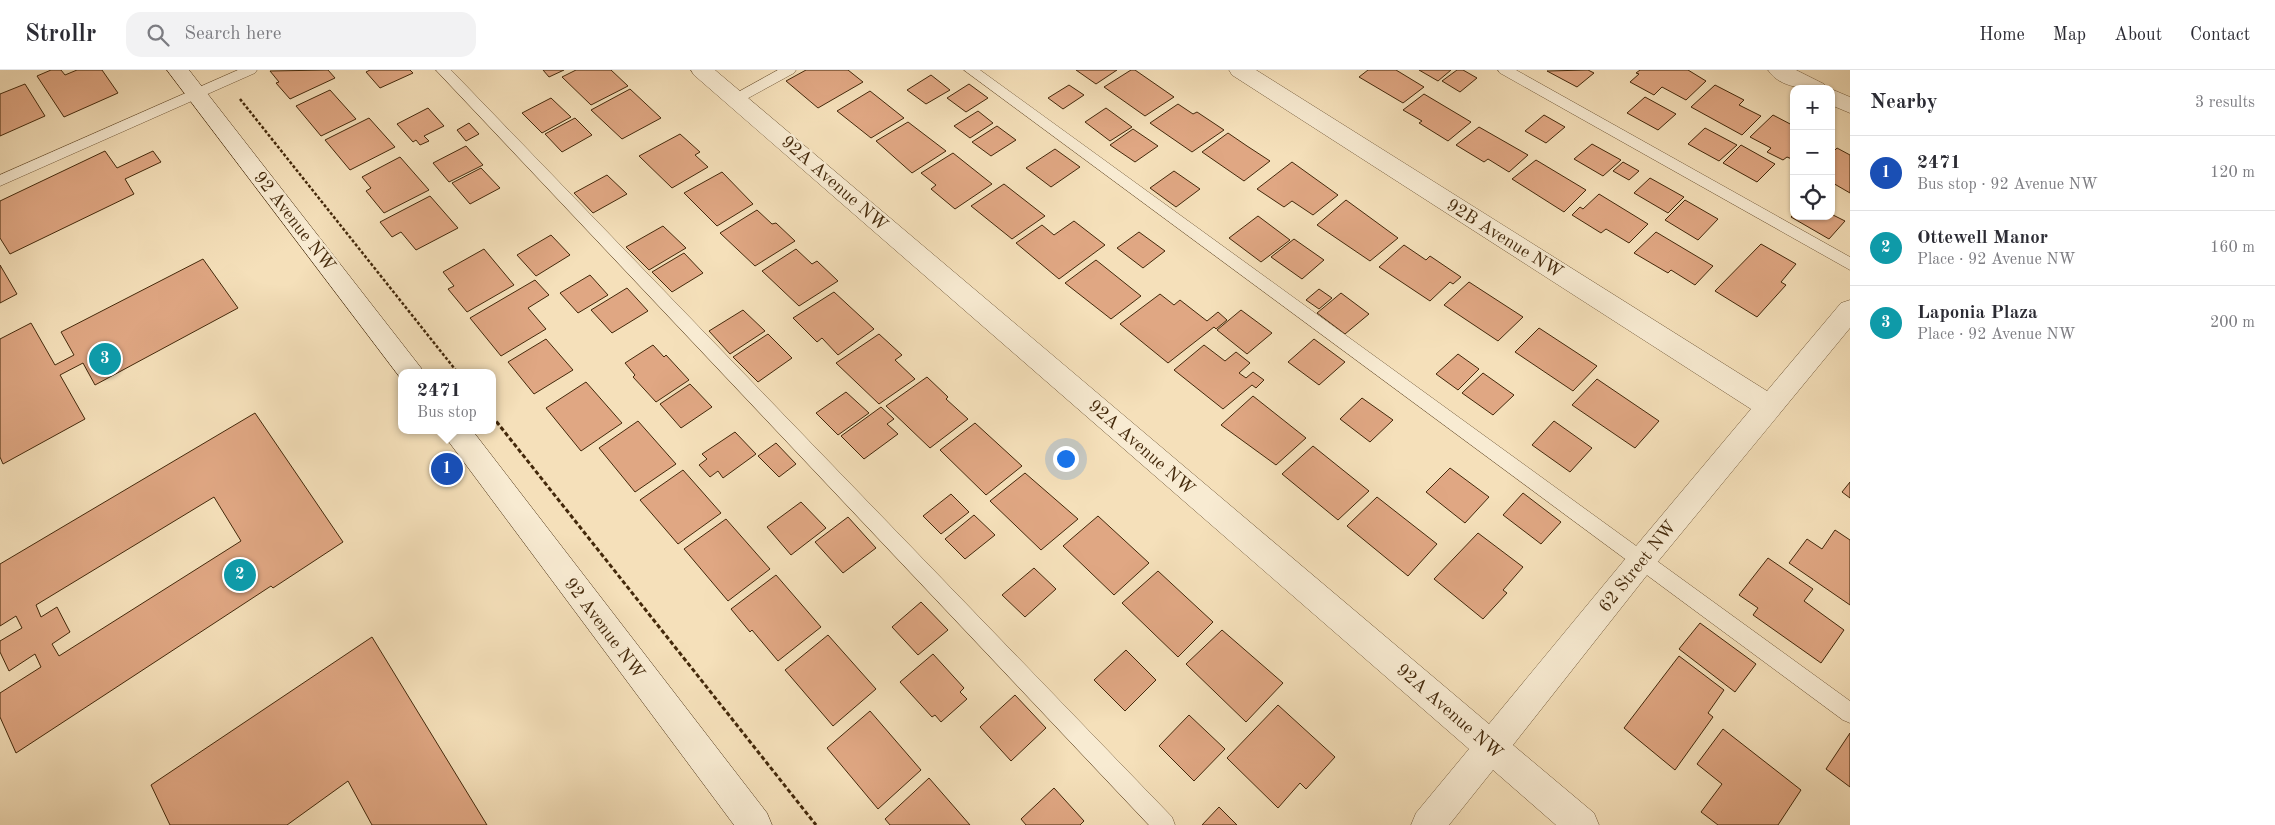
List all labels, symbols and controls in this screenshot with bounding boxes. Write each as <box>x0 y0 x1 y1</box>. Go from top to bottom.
search box <box>126 12 476 57</box>
icon: search <box>144 21 172 49</box>
text: Strollr <box>25 23 96 47</box>
text: Search here <box>184 25 282 44</box>
text: Home <box>1979 26 2025 44</box>
text: Map <box>2053 26 2086 44</box>
text: About <box>2114 26 2162 44</box>
text: Contact <box>2190 26 2250 44</box>
map controls <box>1790 85 1835 220</box>
button: + <box>1790 85 1835 130</box>
text: Nearby <box>1870 92 1938 113</box>
text: 3 results <box>2195 95 2255 111</box>
button: − <box>1790 130 1835 175</box>
street label: 92A Avenue NW <box>778 133 891 235</box>
text: 2471 <box>1917 154 1961 173</box>
text: 1 <box>1881 165 1891 181</box>
text: 120 m <box>2210 165 2255 181</box>
street label: 92 Avenue NW <box>250 168 339 275</box>
button: locate <box>1790 175 1835 220</box>
text: Bus stop · 92 Avenue NW <box>1917 177 2098 193</box>
street label: 92B Avenue NW <box>1443 196 1566 282</box>
text: Ottewell Manor <box>1917 229 2048 248</box>
text: 2 <box>1881 240 1891 256</box>
text: 160 m <box>2210 240 2255 256</box>
text: Place · 92 Avenue NW <box>1917 252 2076 268</box>
text: Laponia Plaza <box>1917 304 2038 323</box>
text: 3 <box>1881 315 1891 331</box>
text: 200 m <box>2210 315 2255 331</box>
text: Place · 92 Avenue NW <box>1917 327 2076 343</box>
pin: 3 <box>89 340 121 378</box>
popup <box>398 369 496 434</box>
text: 2471 <box>417 382 461 401</box>
street label: 92A Avenue NW <box>1085 397 1198 499</box>
text: Bus stop <box>417 405 477 421</box>
your location <box>1053 446 1079 472</box>
pin: 1 <box>431 450 463 488</box>
street label: 62 Street NW <box>1596 518 1680 616</box>
pin: 2 <box>224 556 256 594</box>
street label: 92 Avenue NW <box>561 575 648 682</box>
street label: 92A Avenue NW <box>1393 661 1506 763</box>

